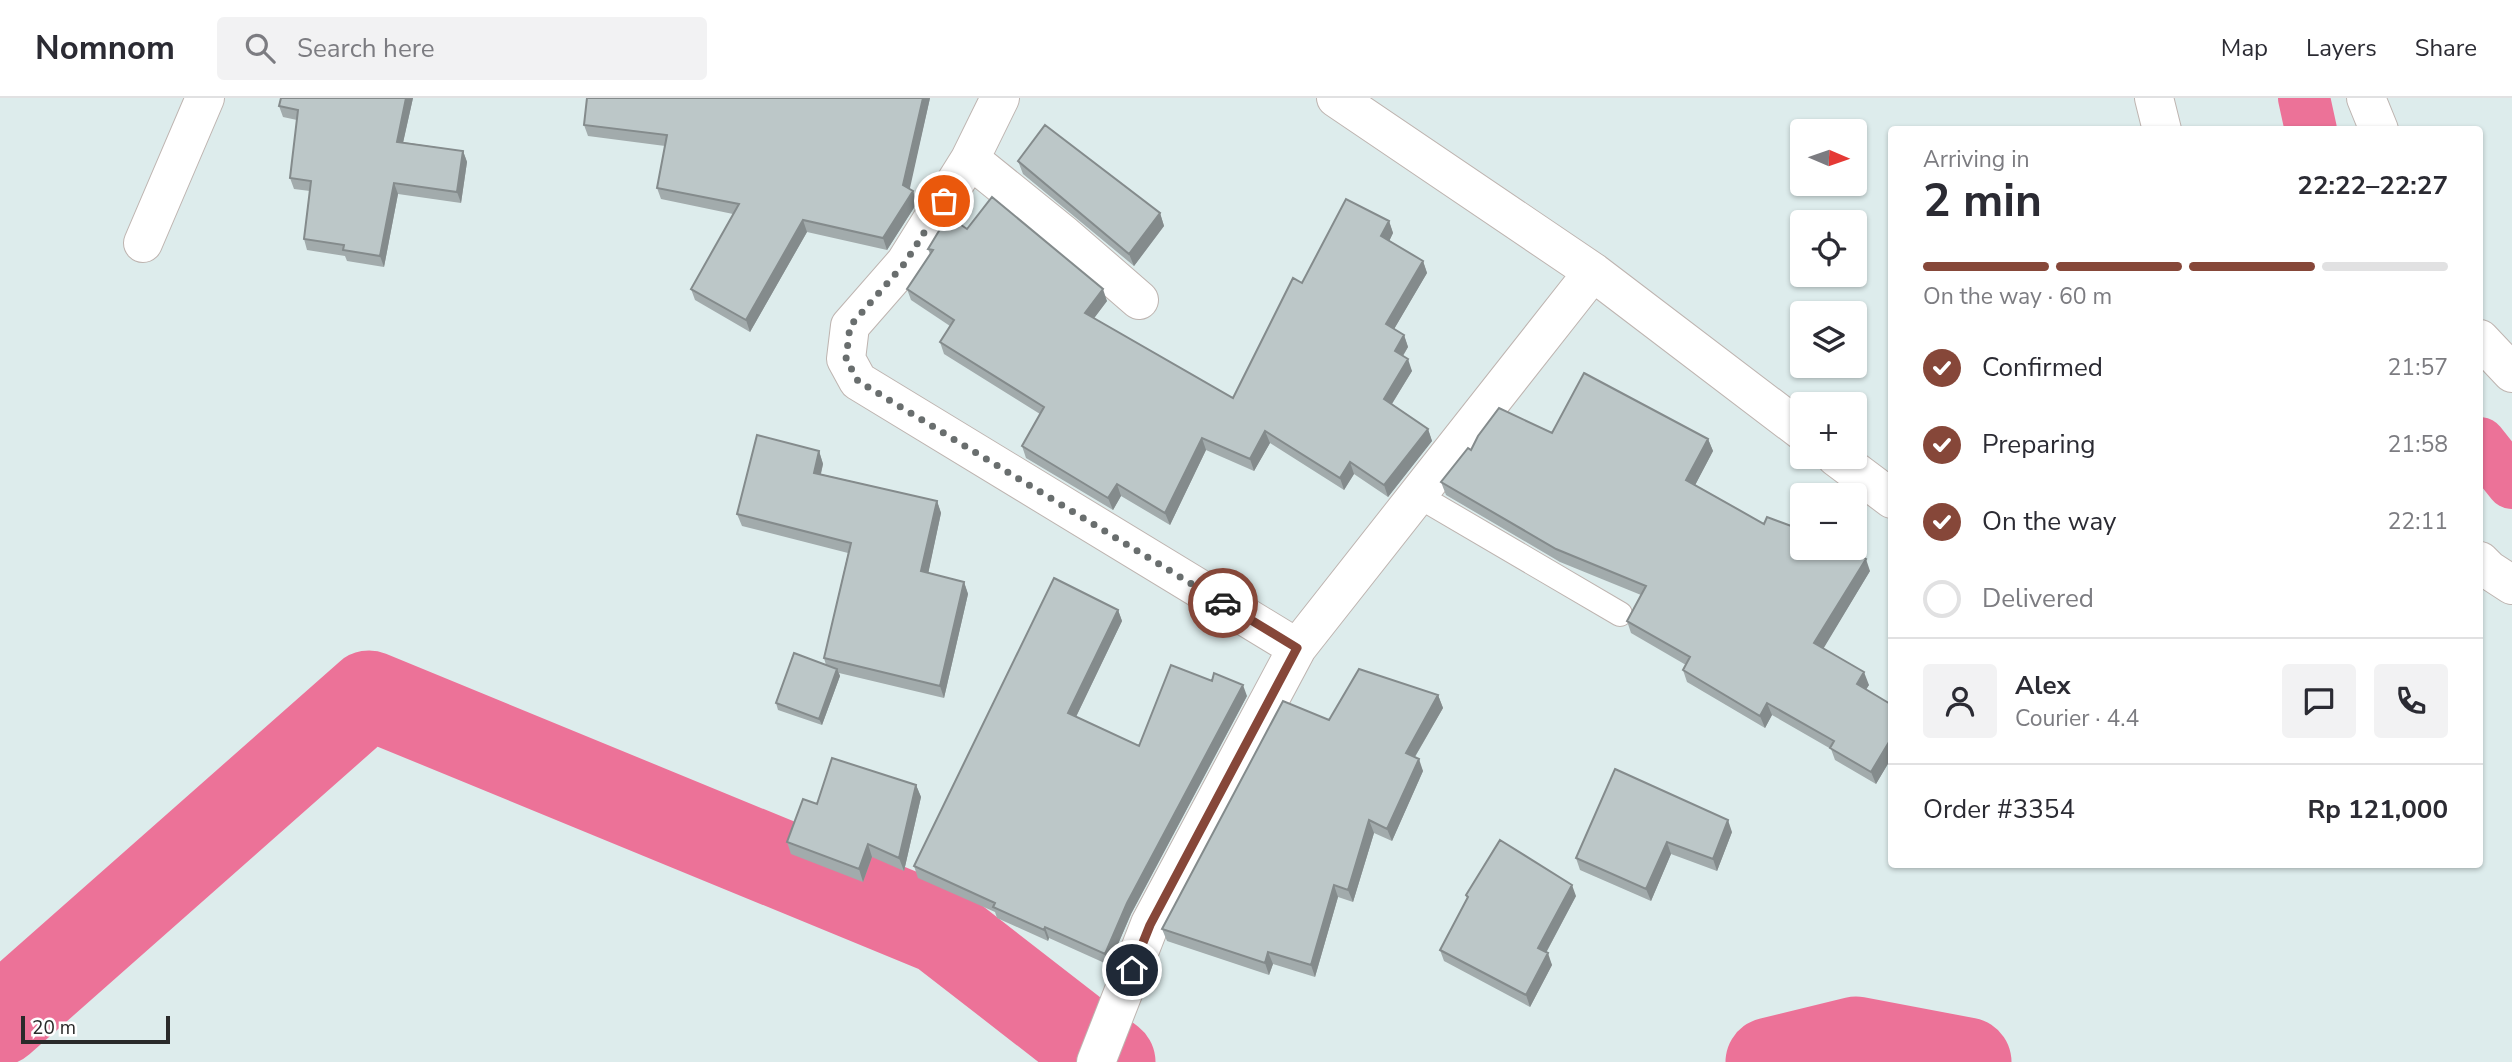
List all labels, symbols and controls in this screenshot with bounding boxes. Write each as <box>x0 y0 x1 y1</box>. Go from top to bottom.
search box <box>217 17 707 80</box>
text: Nomnom <box>35 26 175 71</box>
icon: search <box>241 29 279 67</box>
text: Search here <box>297 31 435 66</box>
text: Map <box>2221 32 2268 64</box>
text: Layers <box>2306 32 2377 64</box>
text: Share <box>2415 32 2477 64</box>
north arrow <box>1790 119 1867 196</box>
map controls <box>1790 119 1867 560</box>
text: Arriving in <box>1923 144 2030 175</box>
text: 22:22–22:27 <box>2297 168 2448 203</box>
text: 2 min <box>1923 169 2042 232</box>
pin <box>914 171 974 231</box>
icon: bag <box>925 182 963 220</box>
button: locate <box>1790 210 1867 287</box>
text: On the way · 60 m <box>1923 281 2112 312</box>
button: layers <box>1790 301 1867 378</box>
icon: check <box>1923 349 1961 387</box>
text: Confirmed <box>1982 350 2103 385</box>
text: 21:57 <box>2388 352 2448 383</box>
button: + <box>1790 392 1867 469</box>
icon: check <box>1923 426 1961 464</box>
text: Preparing <box>1982 427 2095 462</box>
text: 21:58 <box>2388 429 2448 460</box>
button: − <box>1790 483 1867 560</box>
icon: check <box>1923 503 1961 541</box>
text: On the way <box>1982 504 2116 539</box>
text: 22:11 <box>2388 506 2448 537</box>
courier <box>1188 568 1258 638</box>
text: Delivered <box>1982 581 2094 616</box>
icon: car <box>1204 584 1242 622</box>
button: person <box>1923 664 1997 738</box>
button: chat <box>2282 664 2356 738</box>
button: phone <box>2374 664 2448 738</box>
text: Alex <box>2015 668 2071 703</box>
text: Courier · 4.4 <box>2015 703 2139 734</box>
text: Order #3354 <box>1923 792 2075 827</box>
text: Rp 121,000 <box>2307 792 2448 827</box>
pin <box>1102 940 1162 1000</box>
icon: home <box>1113 951 1151 989</box>
scale bar <box>21 1013 170 1045</box>
text: 20 m <box>32 1015 76 1041</box>

